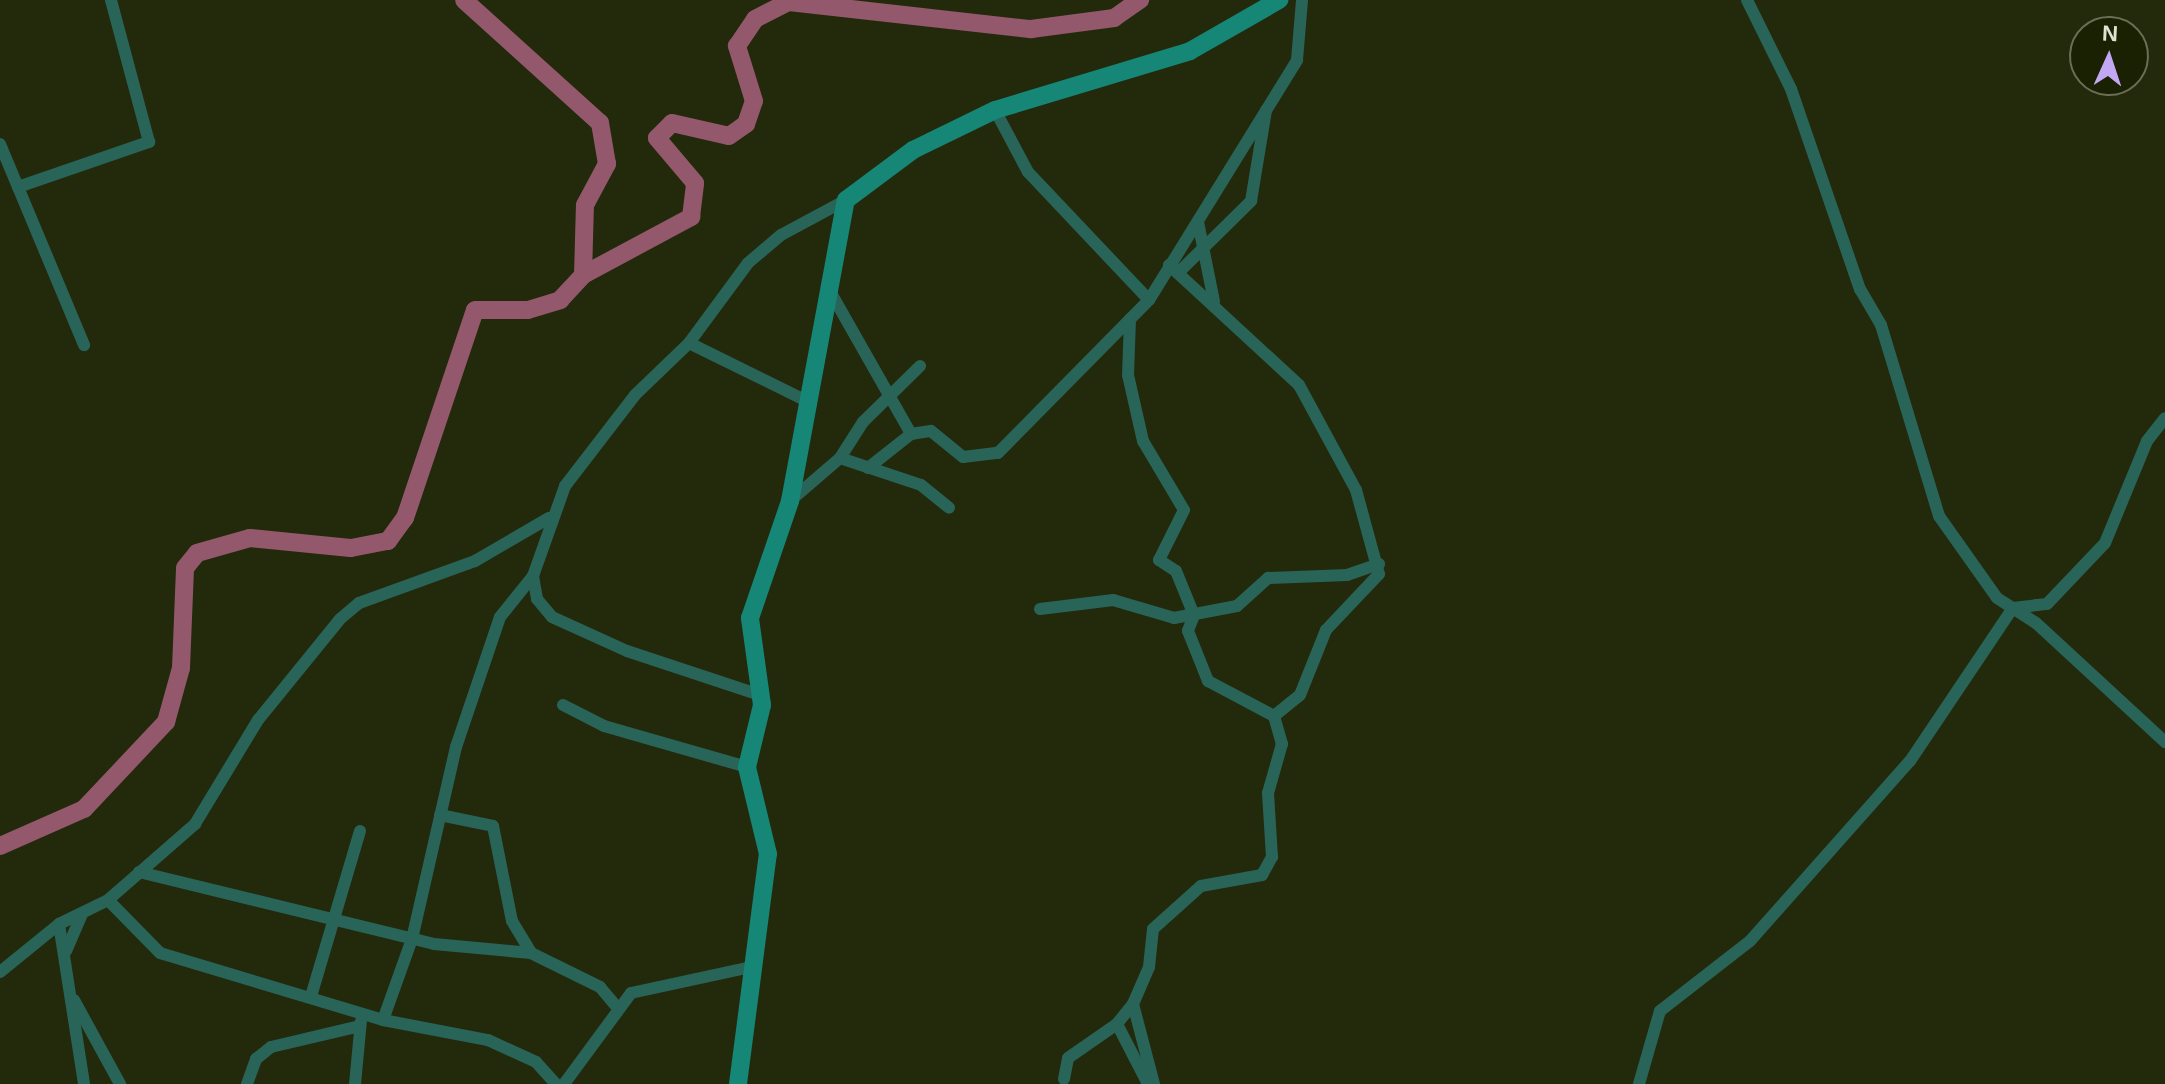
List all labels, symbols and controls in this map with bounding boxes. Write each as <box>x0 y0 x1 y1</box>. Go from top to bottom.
north arrow <box>2069 16 2149 96</box>
text: N <box>2102 21 2119 46</box>

